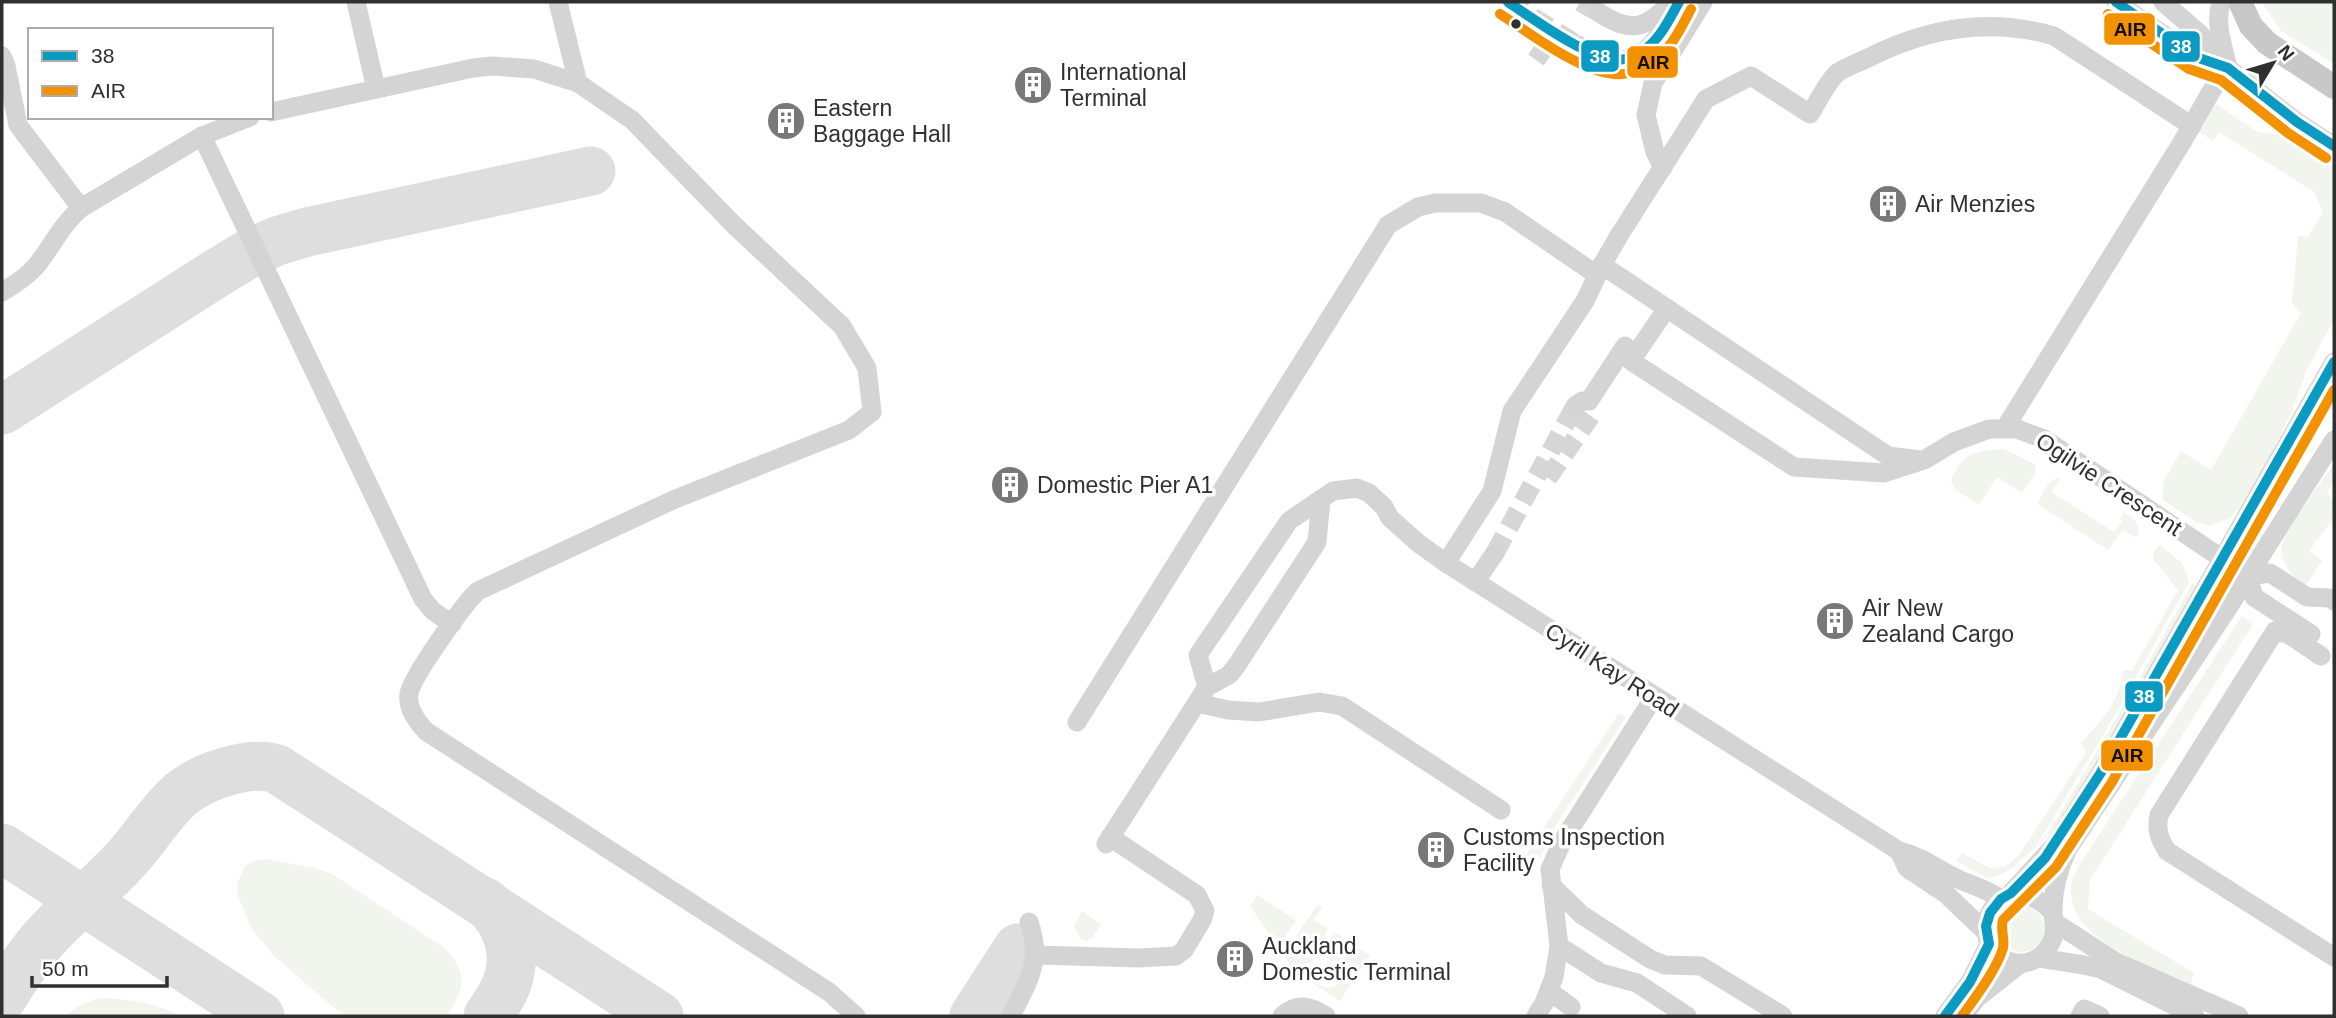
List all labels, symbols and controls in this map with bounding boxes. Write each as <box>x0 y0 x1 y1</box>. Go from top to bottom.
line badge: AIR <box>2103 12 2156 46</box>
unlabelled marker <box>1509 17 1523 31</box>
text: AIR <box>2114 19 2147 40</box>
legend <box>28 28 273 119</box>
north arrow <box>2238 28 2308 98</box>
line badge: 38 <box>2161 30 2201 63</box>
text: 38 <box>2170 36 2192 57</box>
line badge: 38 <box>1580 39 1620 73</box>
text: N <box>2274 41 2299 65</box>
text: 38 <box>91 44 114 67</box>
line badge: AIR <box>1626 45 1679 79</box>
text: 38 <box>1589 46 1611 67</box>
text: AIR <box>1637 52 1670 73</box>
place label: International Terminal <box>1060 59 1187 111</box>
building icon: International Terminal <box>1012 64 1054 106</box>
text: AIR <box>91 79 126 102</box>
place label: Eastern Baggage Hall <box>813 95 951 147</box>
building icon: Eastern Baggage Hall <box>765 100 807 142</box>
building icon: Air Menzies <box>1867 183 1909 225</box>
place label: Air Menzies <box>1915 191 2035 217</box>
street label: Ogilvie Crescent <box>2031 427 2187 541</box>
building icon: Domestic Pier A1 <box>989 464 1031 506</box>
place label: Domestic Pier A1 <box>1037 472 1213 498</box>
place label: Air New Zealand Cargo <box>1862 595 2014 647</box>
building icon: Air New Zealand Cargo <box>1814 600 1856 642</box>
street label: Cyril Kay Road <box>1541 617 1683 723</box>
line badge: 38 <box>2124 680 2164 713</box>
text: 38 <box>2133 686 2155 707</box>
line badge: AIR <box>2100 739 2154 772</box>
text: AIR <box>2111 745 2144 766</box>
place label: Customs Inspection Facility <box>1463 824 1665 876</box>
building icon: Customs Inspection Facility <box>1415 829 1457 871</box>
place label: Auckland Domestic Terminal <box>1262 933 1451 985</box>
building icon: Auckland Domestic Terminal <box>1214 938 1256 980</box>
scale bar <box>32 944 166 988</box>
text: 50 m <box>42 957 89 980</box>

